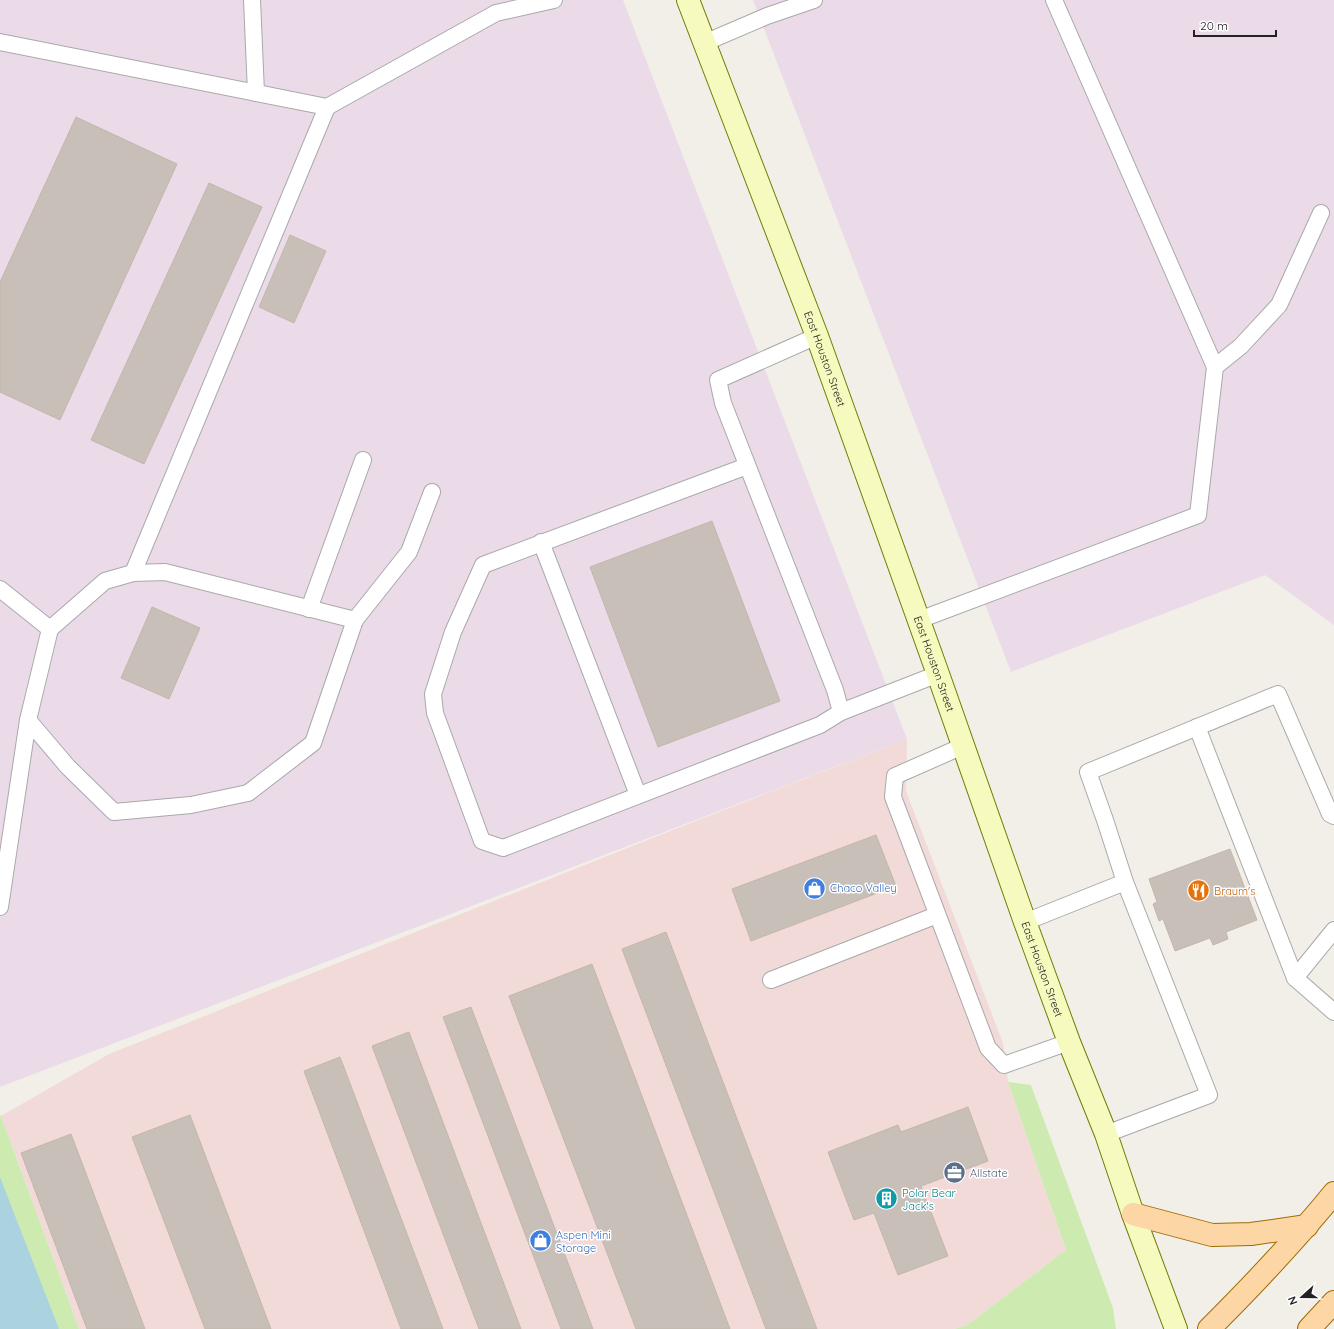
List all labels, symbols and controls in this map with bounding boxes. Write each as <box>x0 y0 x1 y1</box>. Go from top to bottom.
scale bar <box>1194 12 1276 38</box>
text: 20 m <box>1200 18 1228 33</box>
street label: East Houston Street <box>801 309 849 409</box>
street label: East Houston Street <box>911 614 958 714</box>
shop icon: Chaco Valley <box>801 875 827 901</box>
restaurant icon: Braum's <box>1186 878 1212 904</box>
place label: Chaco Valley <box>830 881 897 895</box>
place label: Braum's <box>1214 884 1255 898</box>
street label: East Houston Street <box>1018 920 1066 1019</box>
office icon: Allstate <box>942 1160 968 1186</box>
place label: Allstate <box>970 1166 1008 1180</box>
building icon: Polar Bear Jack's <box>873 1186 899 1212</box>
place label: Polar Bear Jack's <box>902 1186 957 1213</box>
shop icon: Aspen Mini Storage <box>528 1228 554 1254</box>
place label: Aspen Mini Storage <box>556 1228 611 1255</box>
north arrow <box>1282 1277 1322 1317</box>
text: N <box>1285 1294 1301 1307</box>

